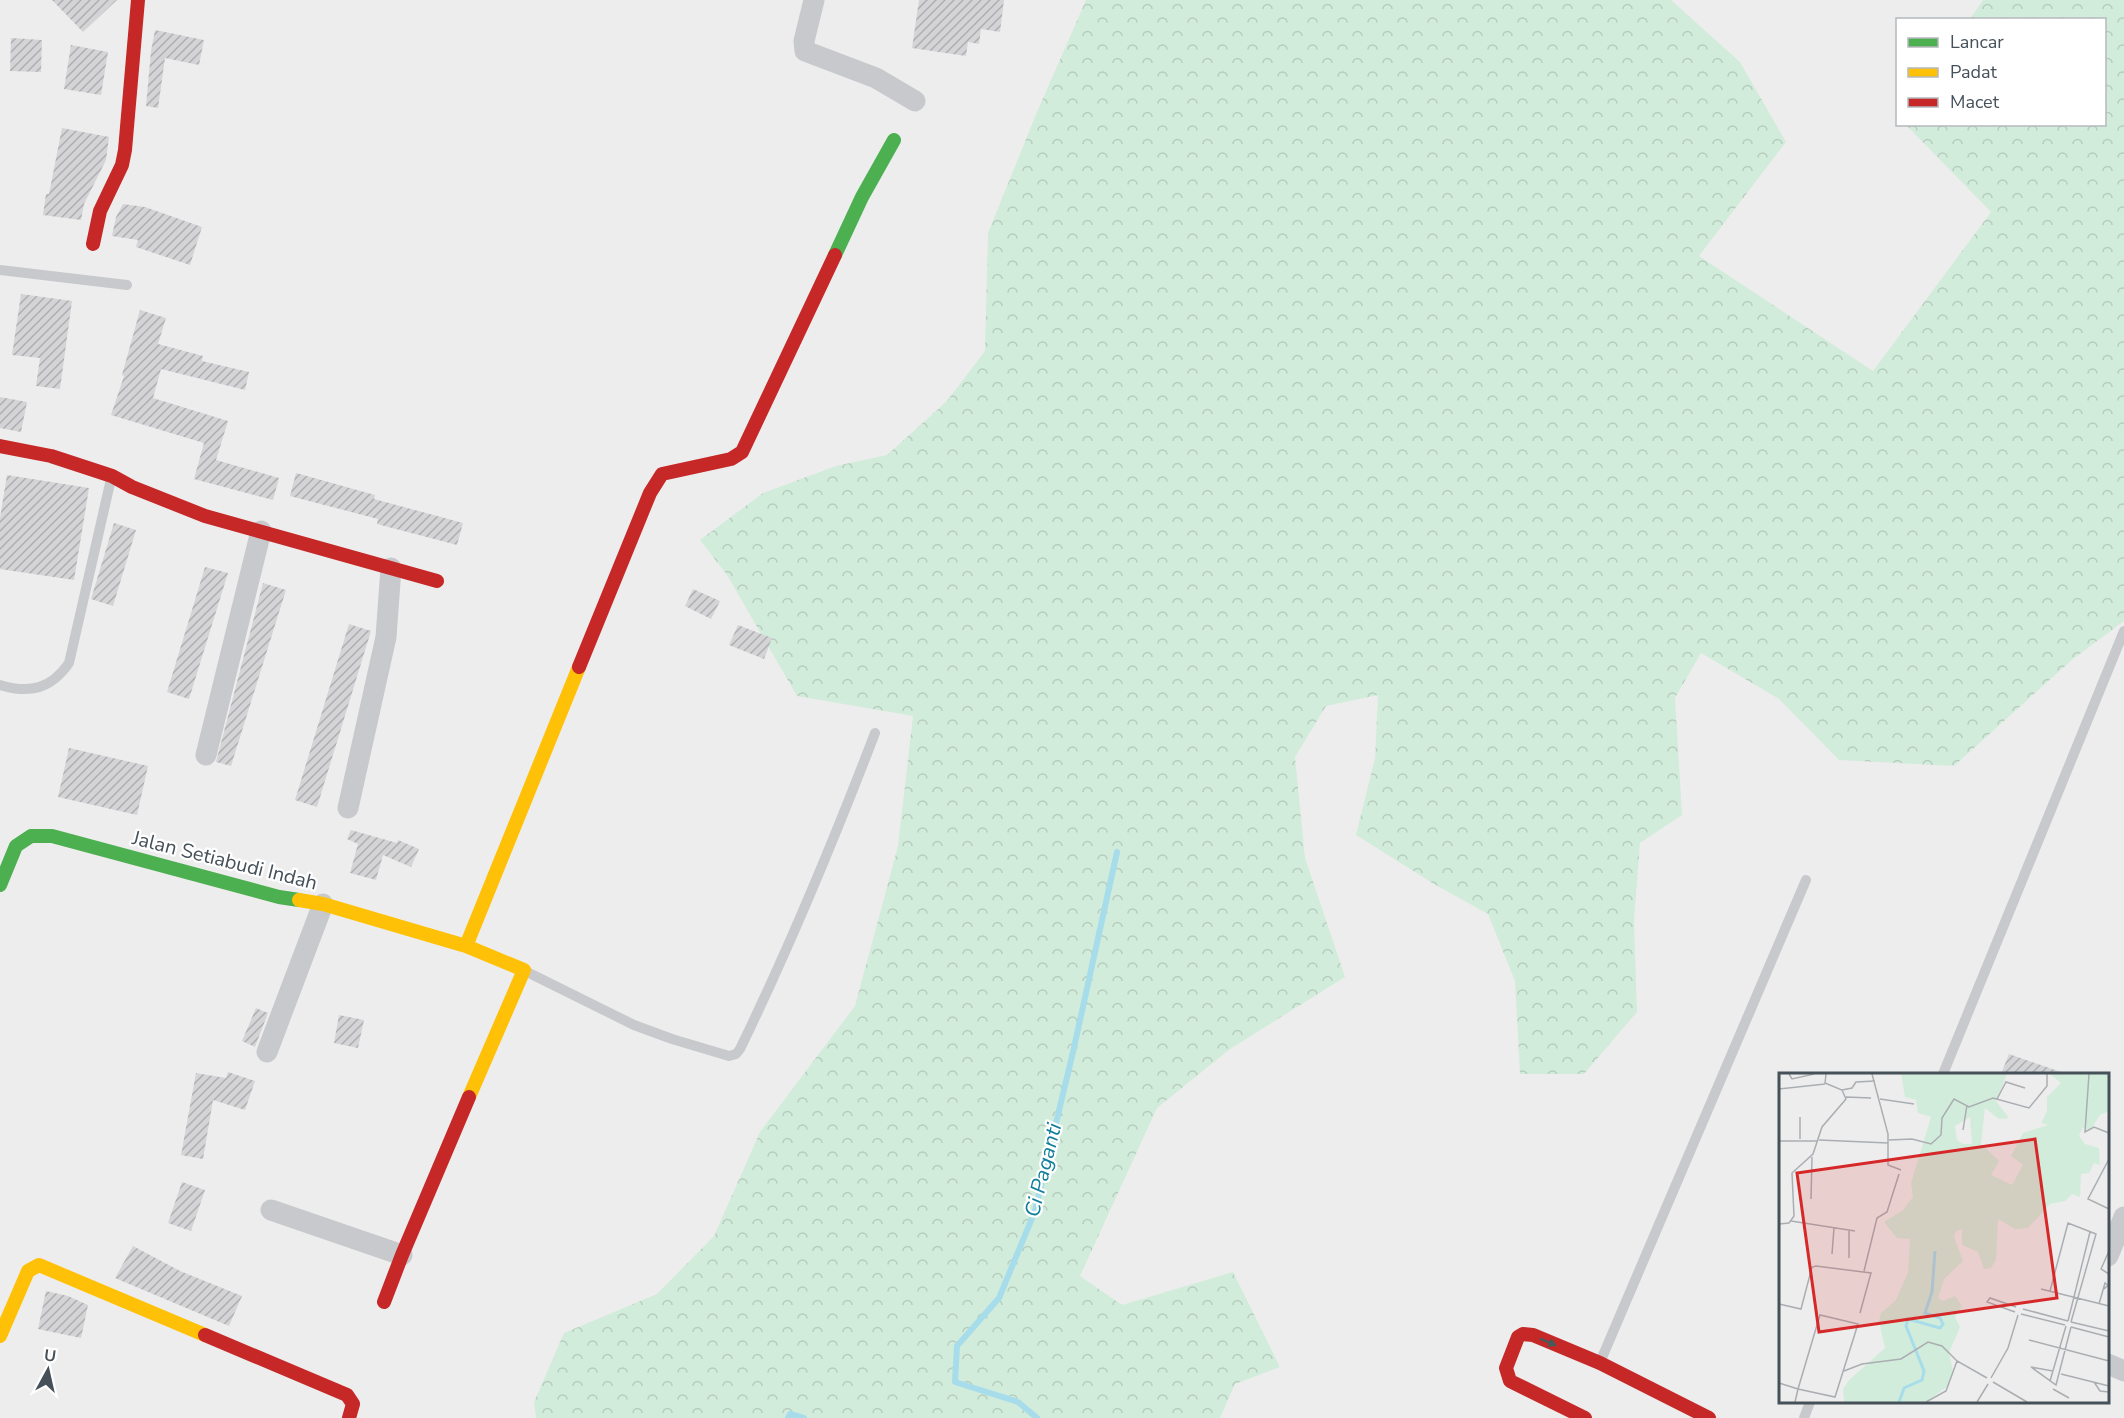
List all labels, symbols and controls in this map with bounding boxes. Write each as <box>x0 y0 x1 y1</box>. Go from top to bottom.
legend <box>1896 18 2106 126</box>
text: Lancar <box>1950 30 2004 54</box>
text: Padat <box>1950 60 1998 84</box>
text: Macet <box>1950 90 2000 114</box>
street label: Jalan Setiabudi Indah <box>129 824 320 897</box>
inset map <box>1779 1073 2109 1403</box>
water label: Ci Paganti <box>1018 1119 1068 1220</box>
one-way arrow <box>1540 1337 1558 1347</box>
north arrow <box>18 1340 78 1400</box>
text: U <box>43 1344 57 1368</box>

